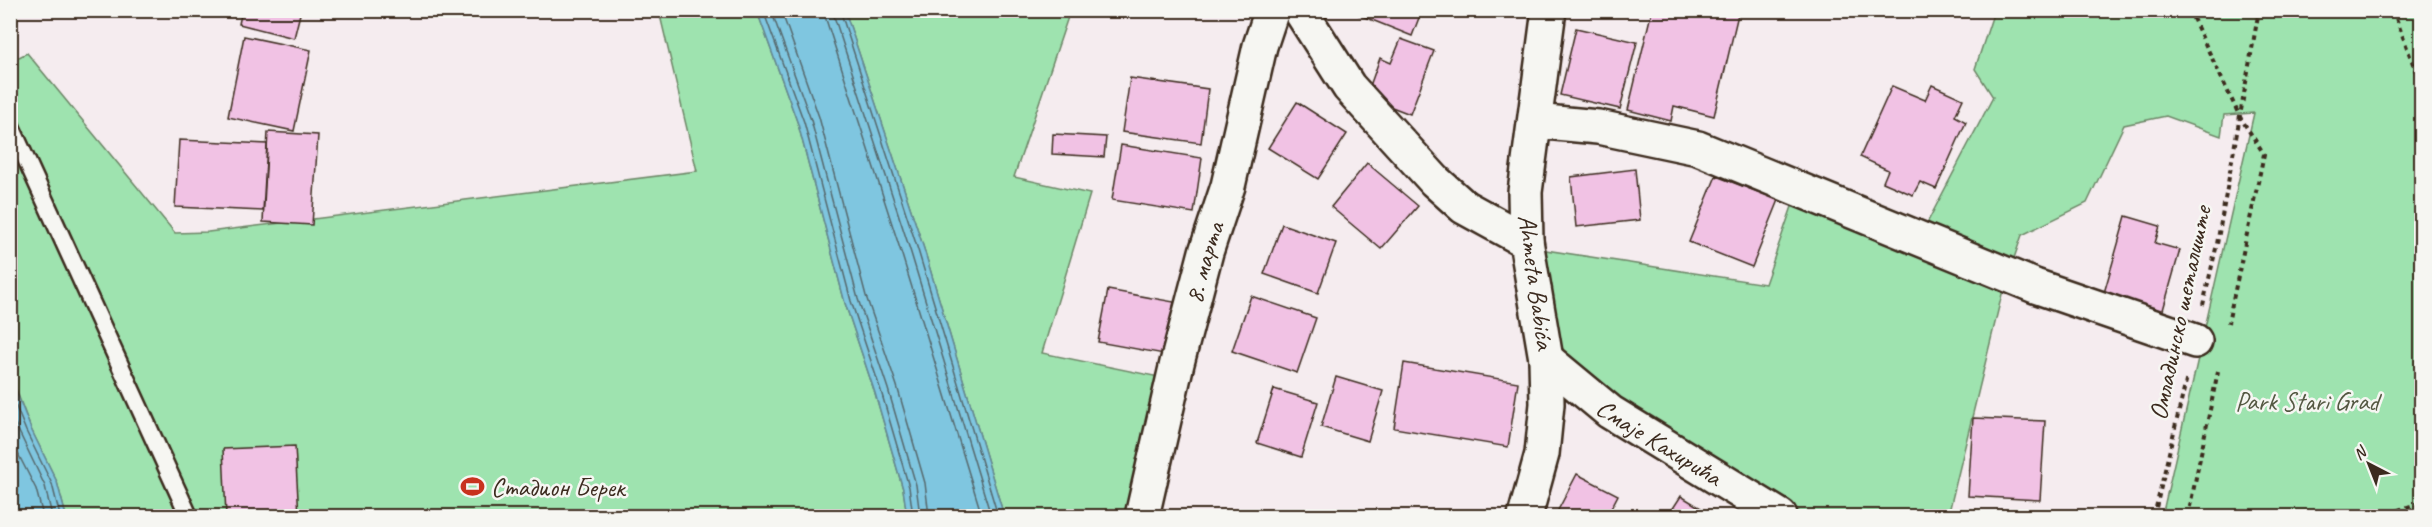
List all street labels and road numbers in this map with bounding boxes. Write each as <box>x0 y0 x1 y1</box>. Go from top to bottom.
street label: Омладинскo шеталиште <box>2141 201 2219 423</box>
street label: Ahmeta Babića <box>1510 212 1562 353</box>
street label: 8. марта <box>1177 216 1232 307</box>
street label: Смaје Кахирића <box>1590 391 1730 494</box>

